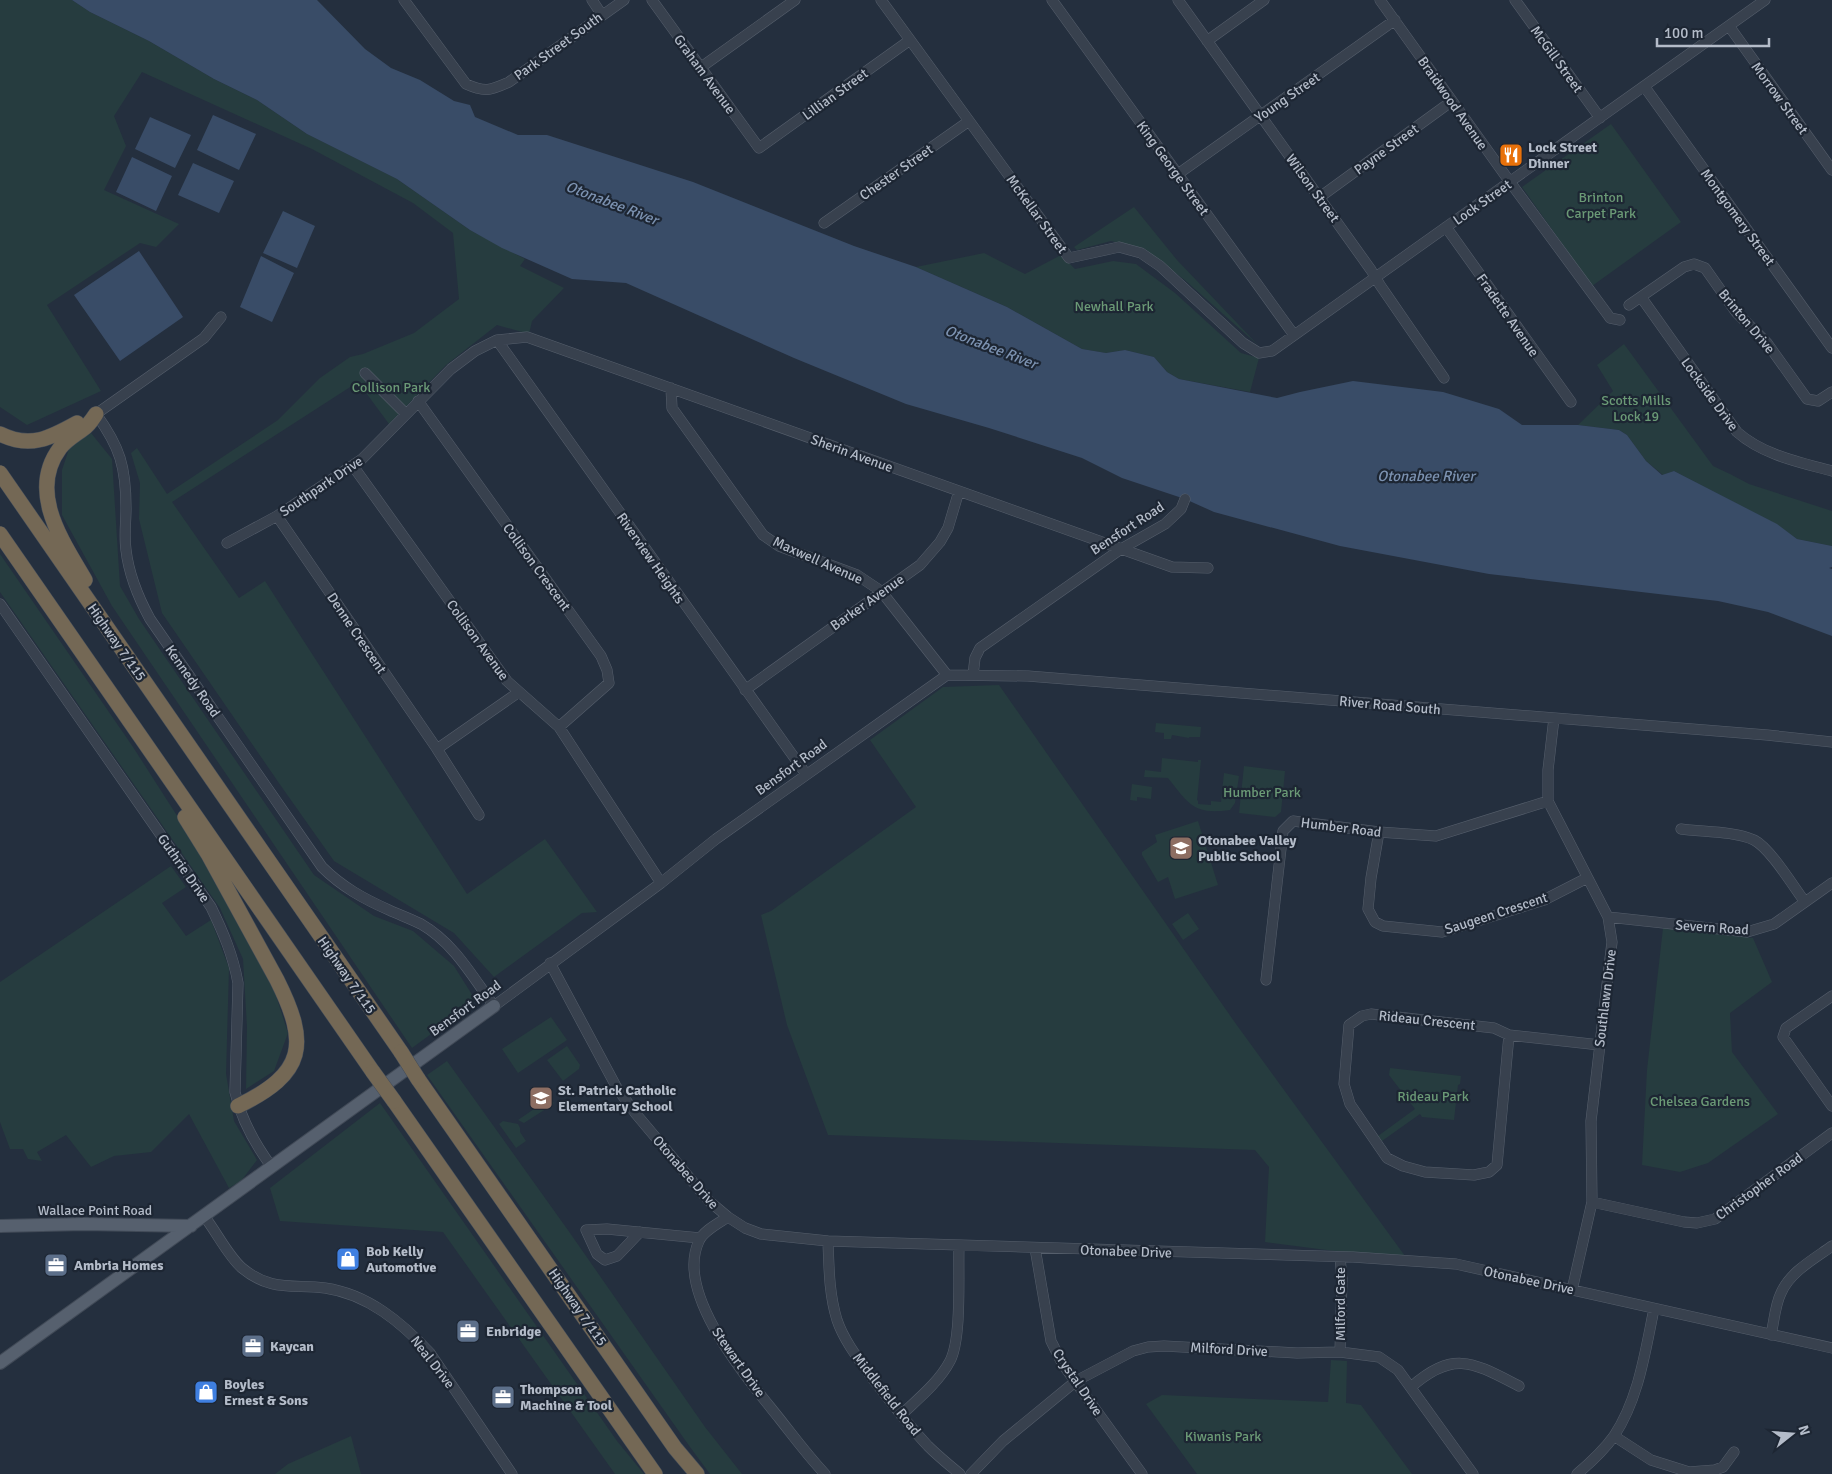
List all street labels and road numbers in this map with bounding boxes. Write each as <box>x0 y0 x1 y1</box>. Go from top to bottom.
street label: Park Street South <box>511 9 606 84</box>
street label: McGill Street <box>1527 23 1587 96</box>
street label: Graham Avenue <box>670 31 739 117</box>
street label: Braidwood Avenue <box>1414 53 1491 153</box>
street label: Morrow Street <box>1748 59 1812 138</box>
street label: Lillian Street <box>799 65 871 124</box>
street label: Young Street <box>1251 69 1323 126</box>
street label: King George Street <box>1133 118 1213 219</box>
street label: Payne Street <box>1351 120 1422 178</box>
street label: Chester Street <box>856 141 936 204</box>
street label: Wilson Street <box>1282 151 1343 226</box>
street label: Montgomery Street <box>1697 166 1778 269</box>
street label: McKellar Street <box>1002 172 1071 257</box>
street label: Lock Street <box>1450 176 1515 229</box>
street label: Fradette Avenue <box>1473 271 1542 360</box>
street label: Brinton Drive <box>1715 286 1779 357</box>
street label: Lockside Drive <box>1677 354 1742 434</box>
street label: Sherin Avenue <box>808 431 895 476</box>
street label: Southpark Drive <box>277 452 366 520</box>
street label: Bensfort Road <box>1087 498 1167 559</box>
street label: Riverview Heights <box>613 510 688 607</box>
street label: Collison Crescent <box>499 520 574 614</box>
street label: Maxwell Avenue <box>770 533 865 588</box>
street label: Barker Avenue <box>827 571 908 634</box>
street label: Denne Crescent <box>323 590 390 677</box>
street label: Collison Avenue <box>443 597 512 684</box>
street label: Highway 7/115 <box>84 600 150 684</box>
street label: Kennedy Road <box>161 642 224 721</box>
street label: River Road South <box>1339 693 1441 718</box>
street label: Bensfort Road <box>752 736 830 799</box>
street label: Humber Road <box>1300 814 1382 841</box>
street label: Guthrie Drive <box>154 831 213 906</box>
street label: Saugeen Crescent <box>1443 889 1550 938</box>
street label: Severn Road <box>1675 916 1749 939</box>
street label: Highway 7/115 <box>314 933 380 1017</box>
street label: Southlawn Drive <box>1591 948 1620 1048</box>
street label: Bensfort Road <box>426 977 504 1040</box>
street label: Rideau Crescent <box>1378 1007 1476 1034</box>
street label: Otonabee Drive <box>649 1132 722 1213</box>
street label: Christopher Road <box>1712 1149 1806 1224</box>
street label: Wallace Point Road <box>38 1202 152 1219</box>
street label: Otonabee Drive <box>1080 1241 1172 1262</box>
street label: Otonabee Drive <box>1482 1263 1576 1298</box>
street label: Highway 7/115 <box>545 1265 611 1349</box>
street label: Milford Gate <box>1332 1267 1349 1341</box>
street label: Stewart Drive <box>708 1324 769 1400</box>
street label: Neal Drive <box>407 1333 458 1392</box>
street label: Milford Drive <box>1190 1339 1268 1360</box>
street label: Crystal Drive <box>1049 1346 1106 1419</box>
street label: Middlefield Road <box>849 1349 924 1439</box>

